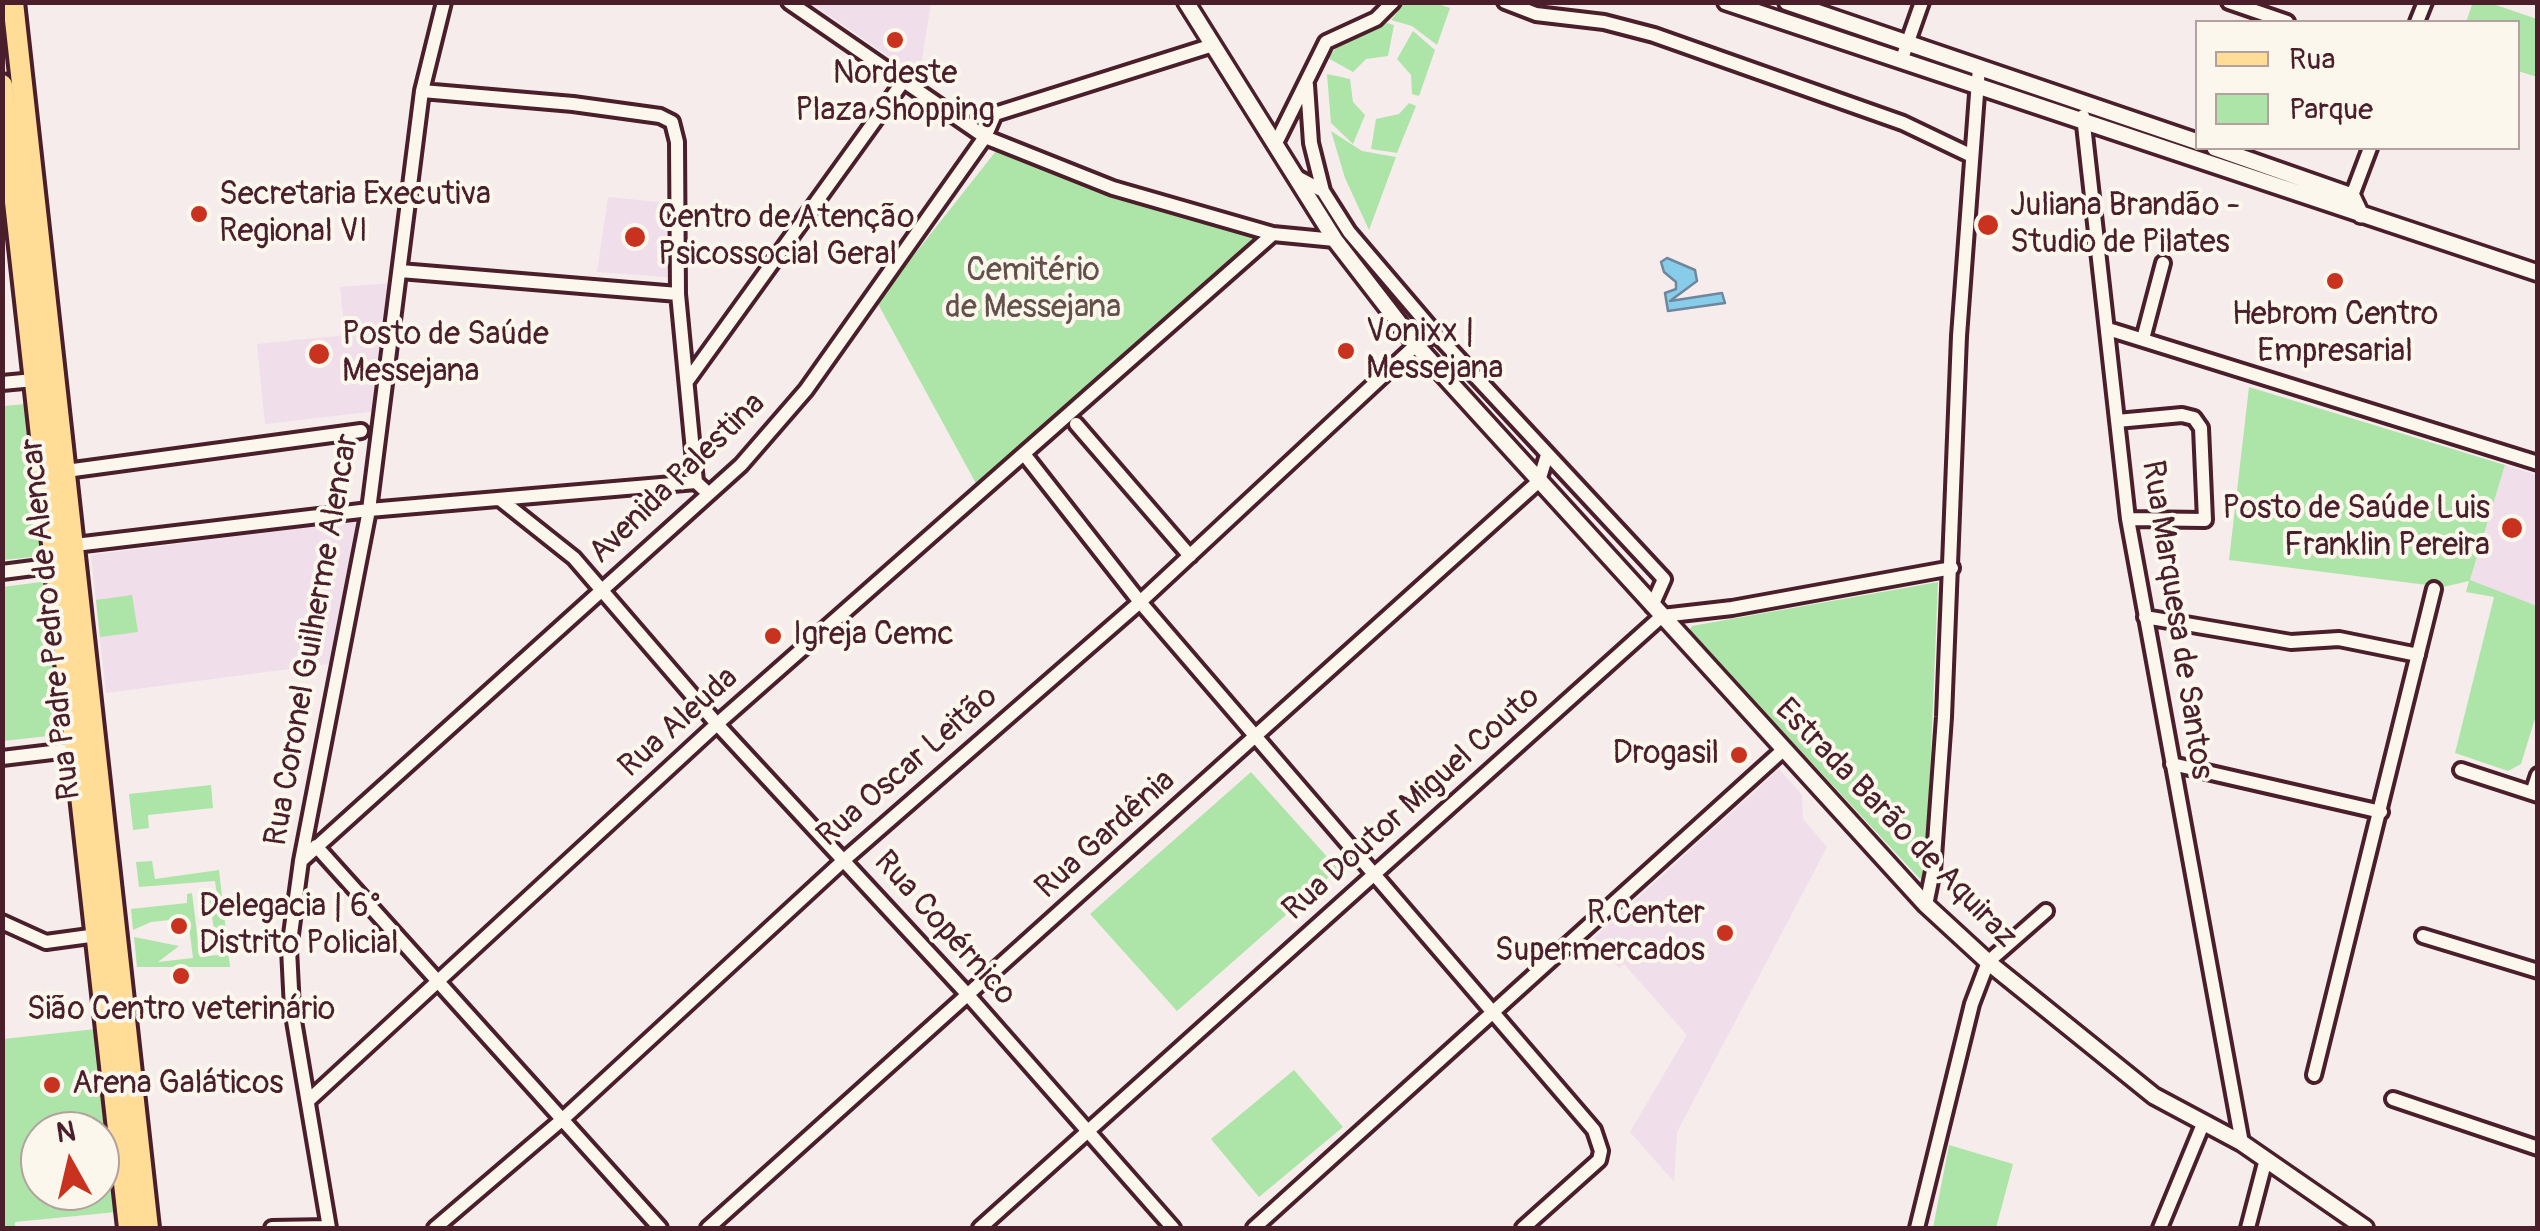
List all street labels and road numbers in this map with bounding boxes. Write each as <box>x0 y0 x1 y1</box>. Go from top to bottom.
street label: Avenida Palestina <box>582 385 774 573</box>
street label: Rua Coronel Guilherme Alencar <box>258 431 368 849</box>
street label: Rua Padre Pedro de Alencar <box>14 436 90 802</box>
street label: Rua Marquesa de Santos <box>2132 458 2220 782</box>
street label: Rua Aleuda <box>611 659 747 787</box>
street label: Rua Oscar Leitão <box>810 678 1006 856</box>
street label: Rua Doutor Miguel Couto <box>1276 678 1548 930</box>
street label: Estrada Barão de Aquiraz <box>1766 691 2024 957</box>
street label: Rua Gardênia <box>1028 762 1184 908</box>
street label: Rua Copérnico <box>865 844 1023 1014</box>

